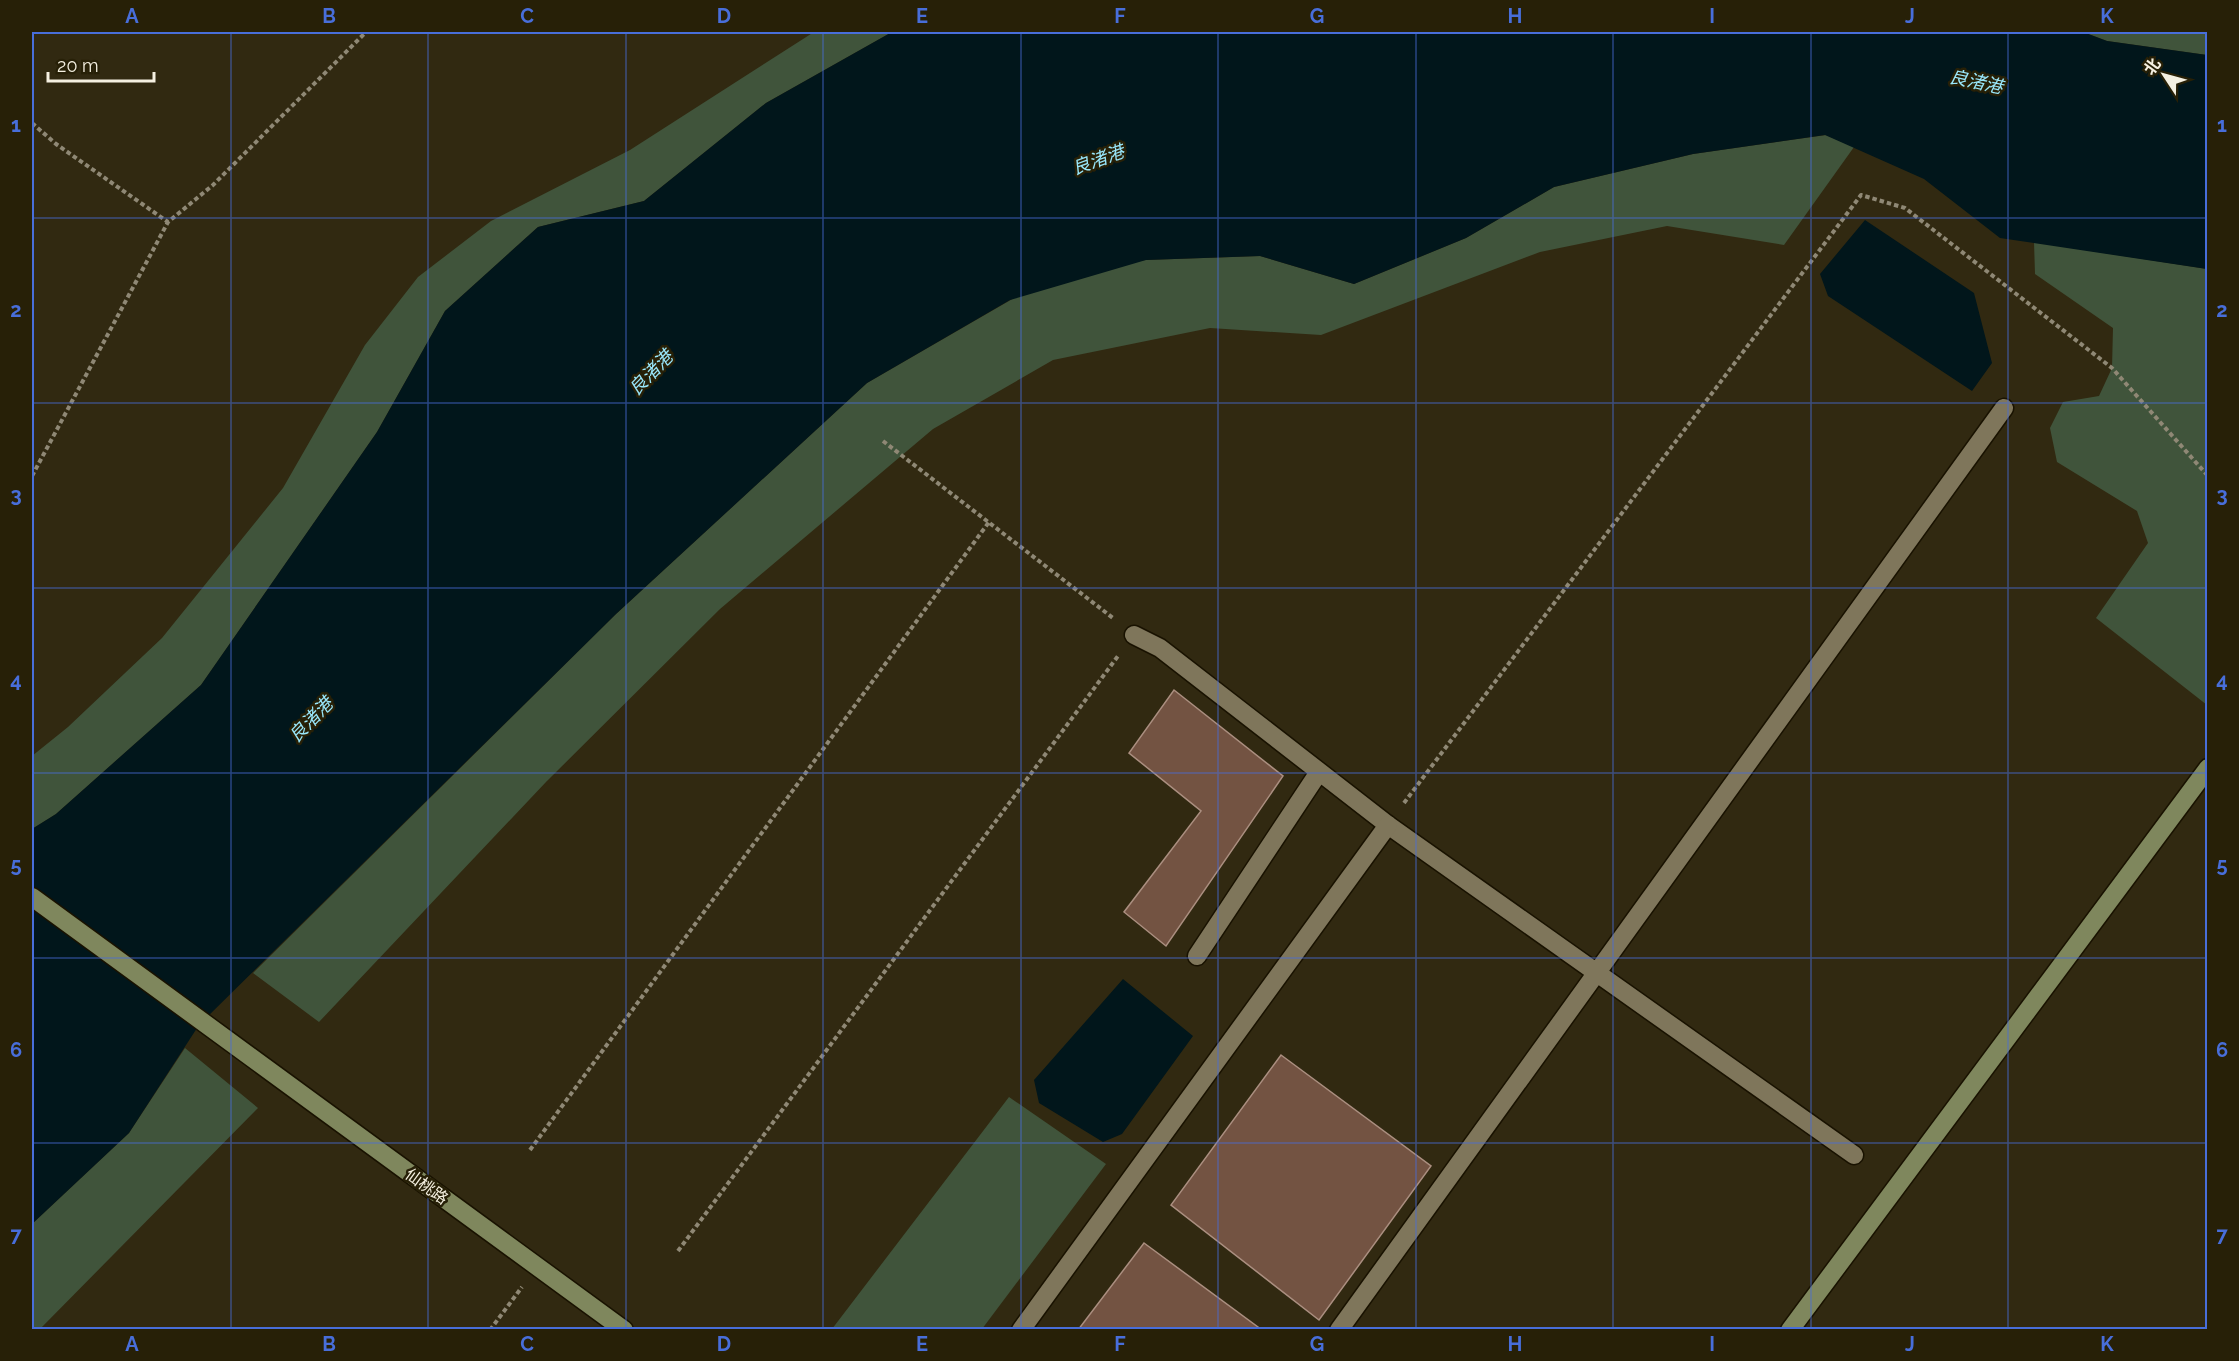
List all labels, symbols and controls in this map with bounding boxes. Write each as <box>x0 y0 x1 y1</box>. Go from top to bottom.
text: A <box>125 4 139 28</box>
text: B <box>322 4 336 28</box>
text: C <box>520 4 534 28</box>
text: D <box>717 4 731 28</box>
text: E <box>916 4 928 28</box>
text: F <box>1114 4 1126 28</box>
text: G <box>1310 4 1324 28</box>
text: H <box>1508 4 1522 28</box>
text: I <box>1709 4 1715 28</box>
text: J <box>1905 4 1915 28</box>
text: K <box>2100 4 2114 28</box>
scale bar <box>48 45 154 83</box>
north arrow <box>2134 45 2194 105</box>
text: 北 <box>2140 54 2165 79</box>
text: 20 m <box>57 55 99 76</box>
water label: 良渚港 <box>1948 66 2008 98</box>
text: 1 <box>11 113 21 137</box>
text: 1 <box>2217 113 2227 137</box>
water label: 良渚港 <box>1069 139 1130 179</box>
text: 2 <box>10 298 22 322</box>
text: 2 <box>2216 298 2228 322</box>
water label: 良渚港 <box>624 344 679 399</box>
text: 3 <box>10 483 22 507</box>
text: 3 <box>2216 483 2228 507</box>
text: 4 <box>10 668 22 692</box>
text: 4 <box>2216 668 2228 692</box>
water label: 良渚港 <box>284 691 339 746</box>
text: 5 <box>10 853 22 877</box>
text: 5 <box>2216 853 2228 877</box>
text: 6 <box>10 1038 22 1062</box>
text: 6 <box>2216 1038 2228 1062</box>
street label: 仙桃路 <box>402 1165 452 1208</box>
text: 7 <box>10 1223 22 1247</box>
text: 7 <box>2216 1223 2228 1247</box>
text: A <box>125 1332 139 1356</box>
text: B <box>322 1332 336 1356</box>
text: C <box>520 1332 534 1356</box>
text: D <box>717 1332 731 1356</box>
text: E <box>916 1332 928 1356</box>
text: F <box>1114 1332 1126 1356</box>
text: G <box>1310 1332 1324 1356</box>
text: H <box>1508 1332 1522 1356</box>
text: I <box>1709 1332 1715 1356</box>
text: J <box>1905 1332 1915 1356</box>
text: K <box>2100 1332 2114 1356</box>

